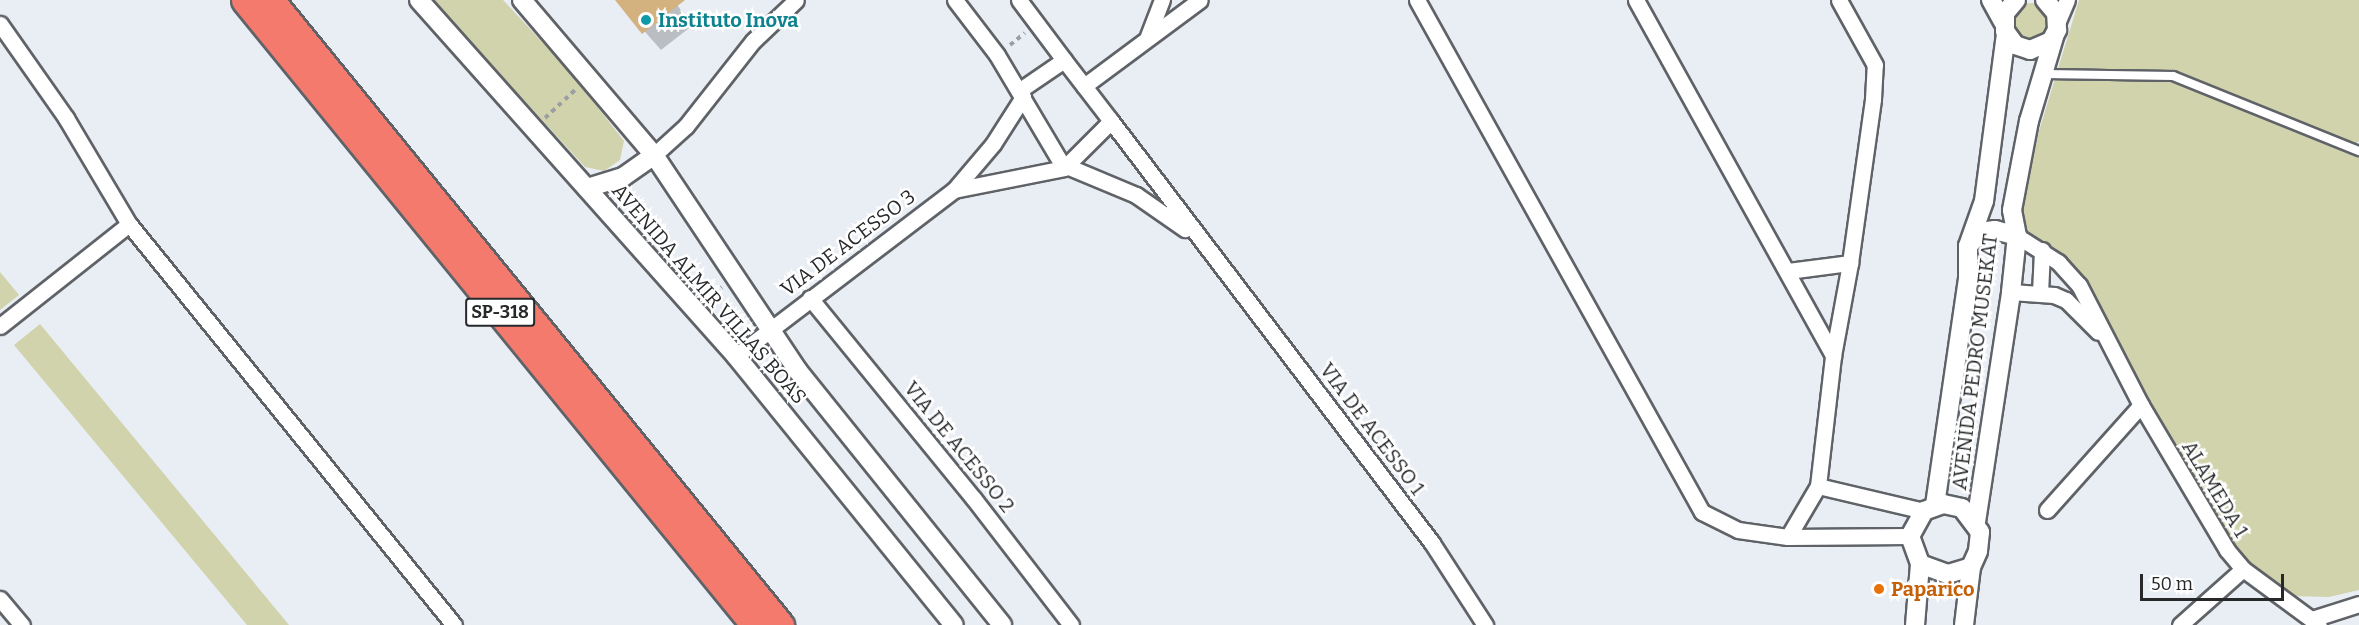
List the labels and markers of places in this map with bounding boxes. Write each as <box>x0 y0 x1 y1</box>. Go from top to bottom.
place label: Instituto Inova <box>658 8 799 32</box>
marker: Instituto Inova <box>639 13 653 27</box>
place label: Paparico <box>1891 577 1975 601</box>
marker: Paparico <box>1872 582 1886 596</box>

